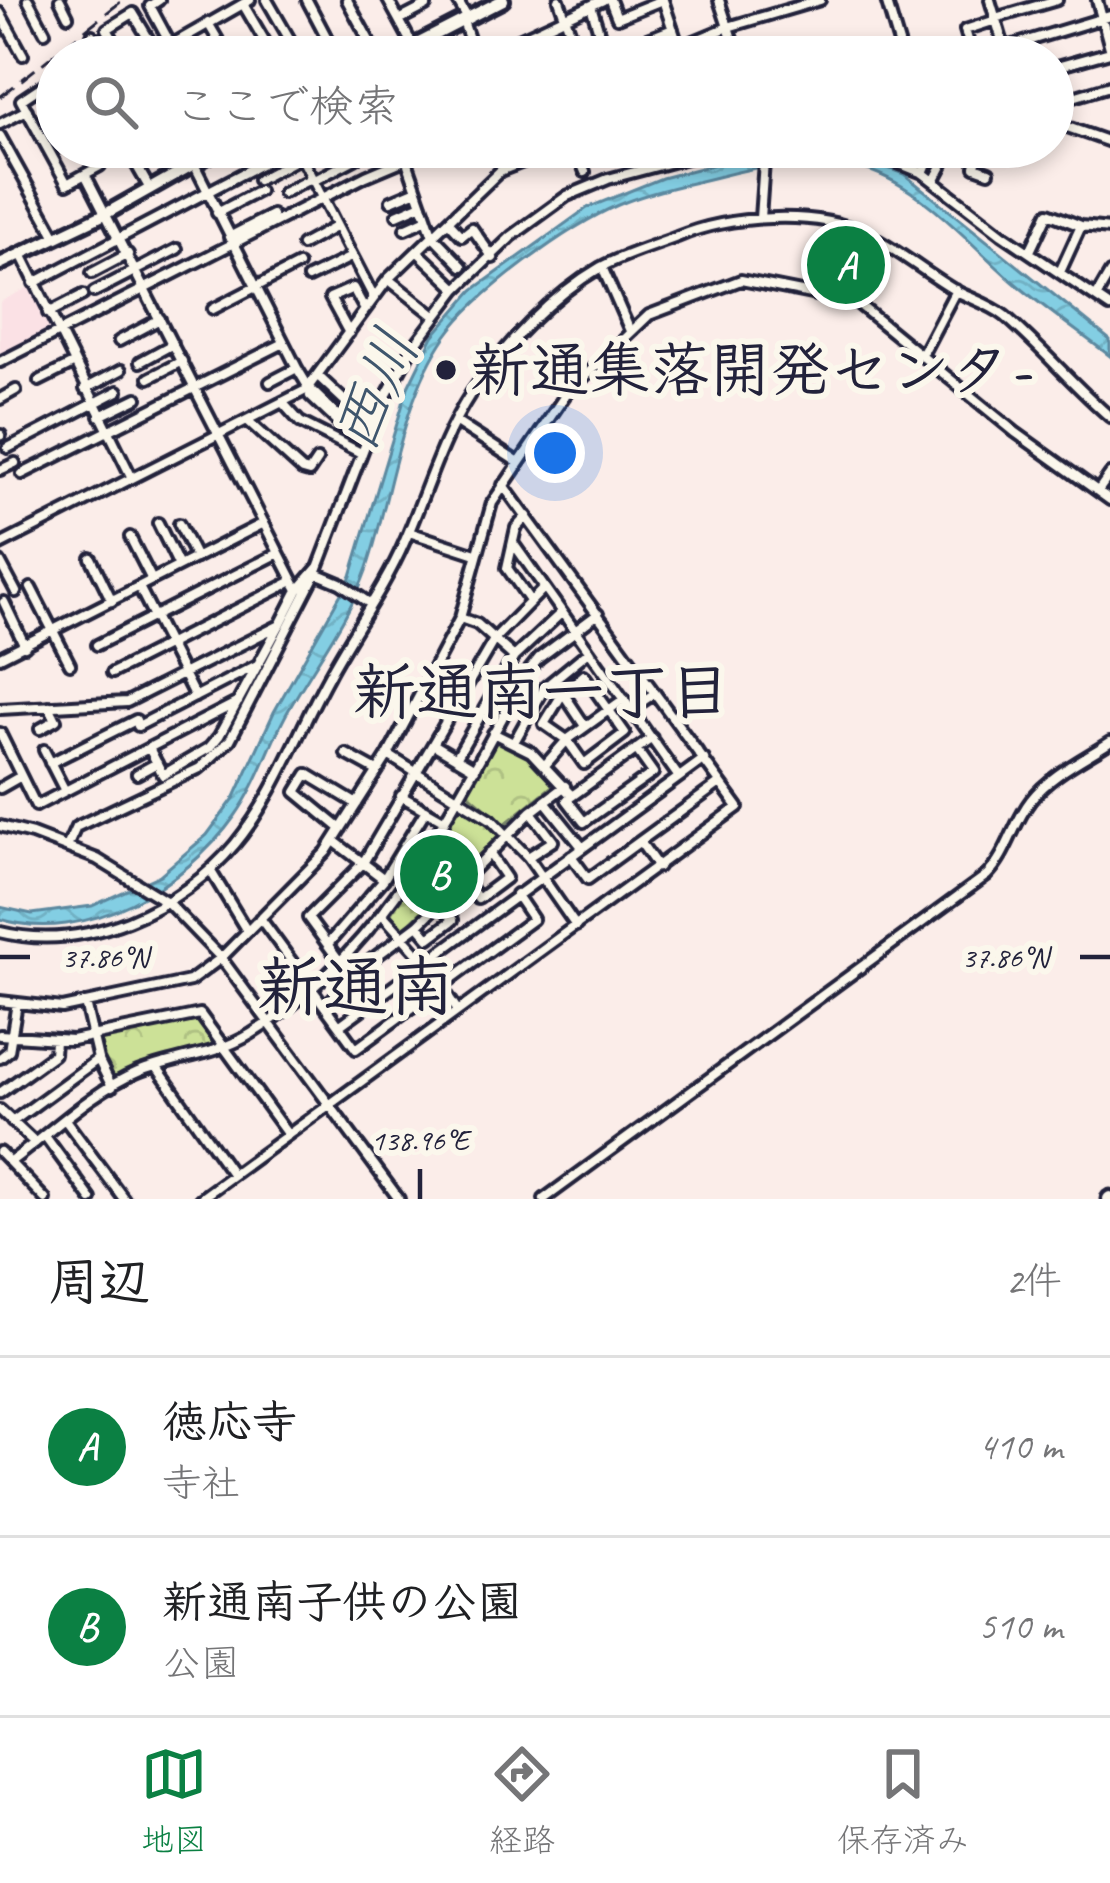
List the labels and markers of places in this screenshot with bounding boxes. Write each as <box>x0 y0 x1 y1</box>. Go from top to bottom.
pin: A <box>807 220 885 310</box>
place label: 新通集落開発センタ- <box>470 332 1033 408</box>
marker: 新通集落開発センタ- <box>433 357 459 383</box>
pin: B <box>400 829 478 919</box>

